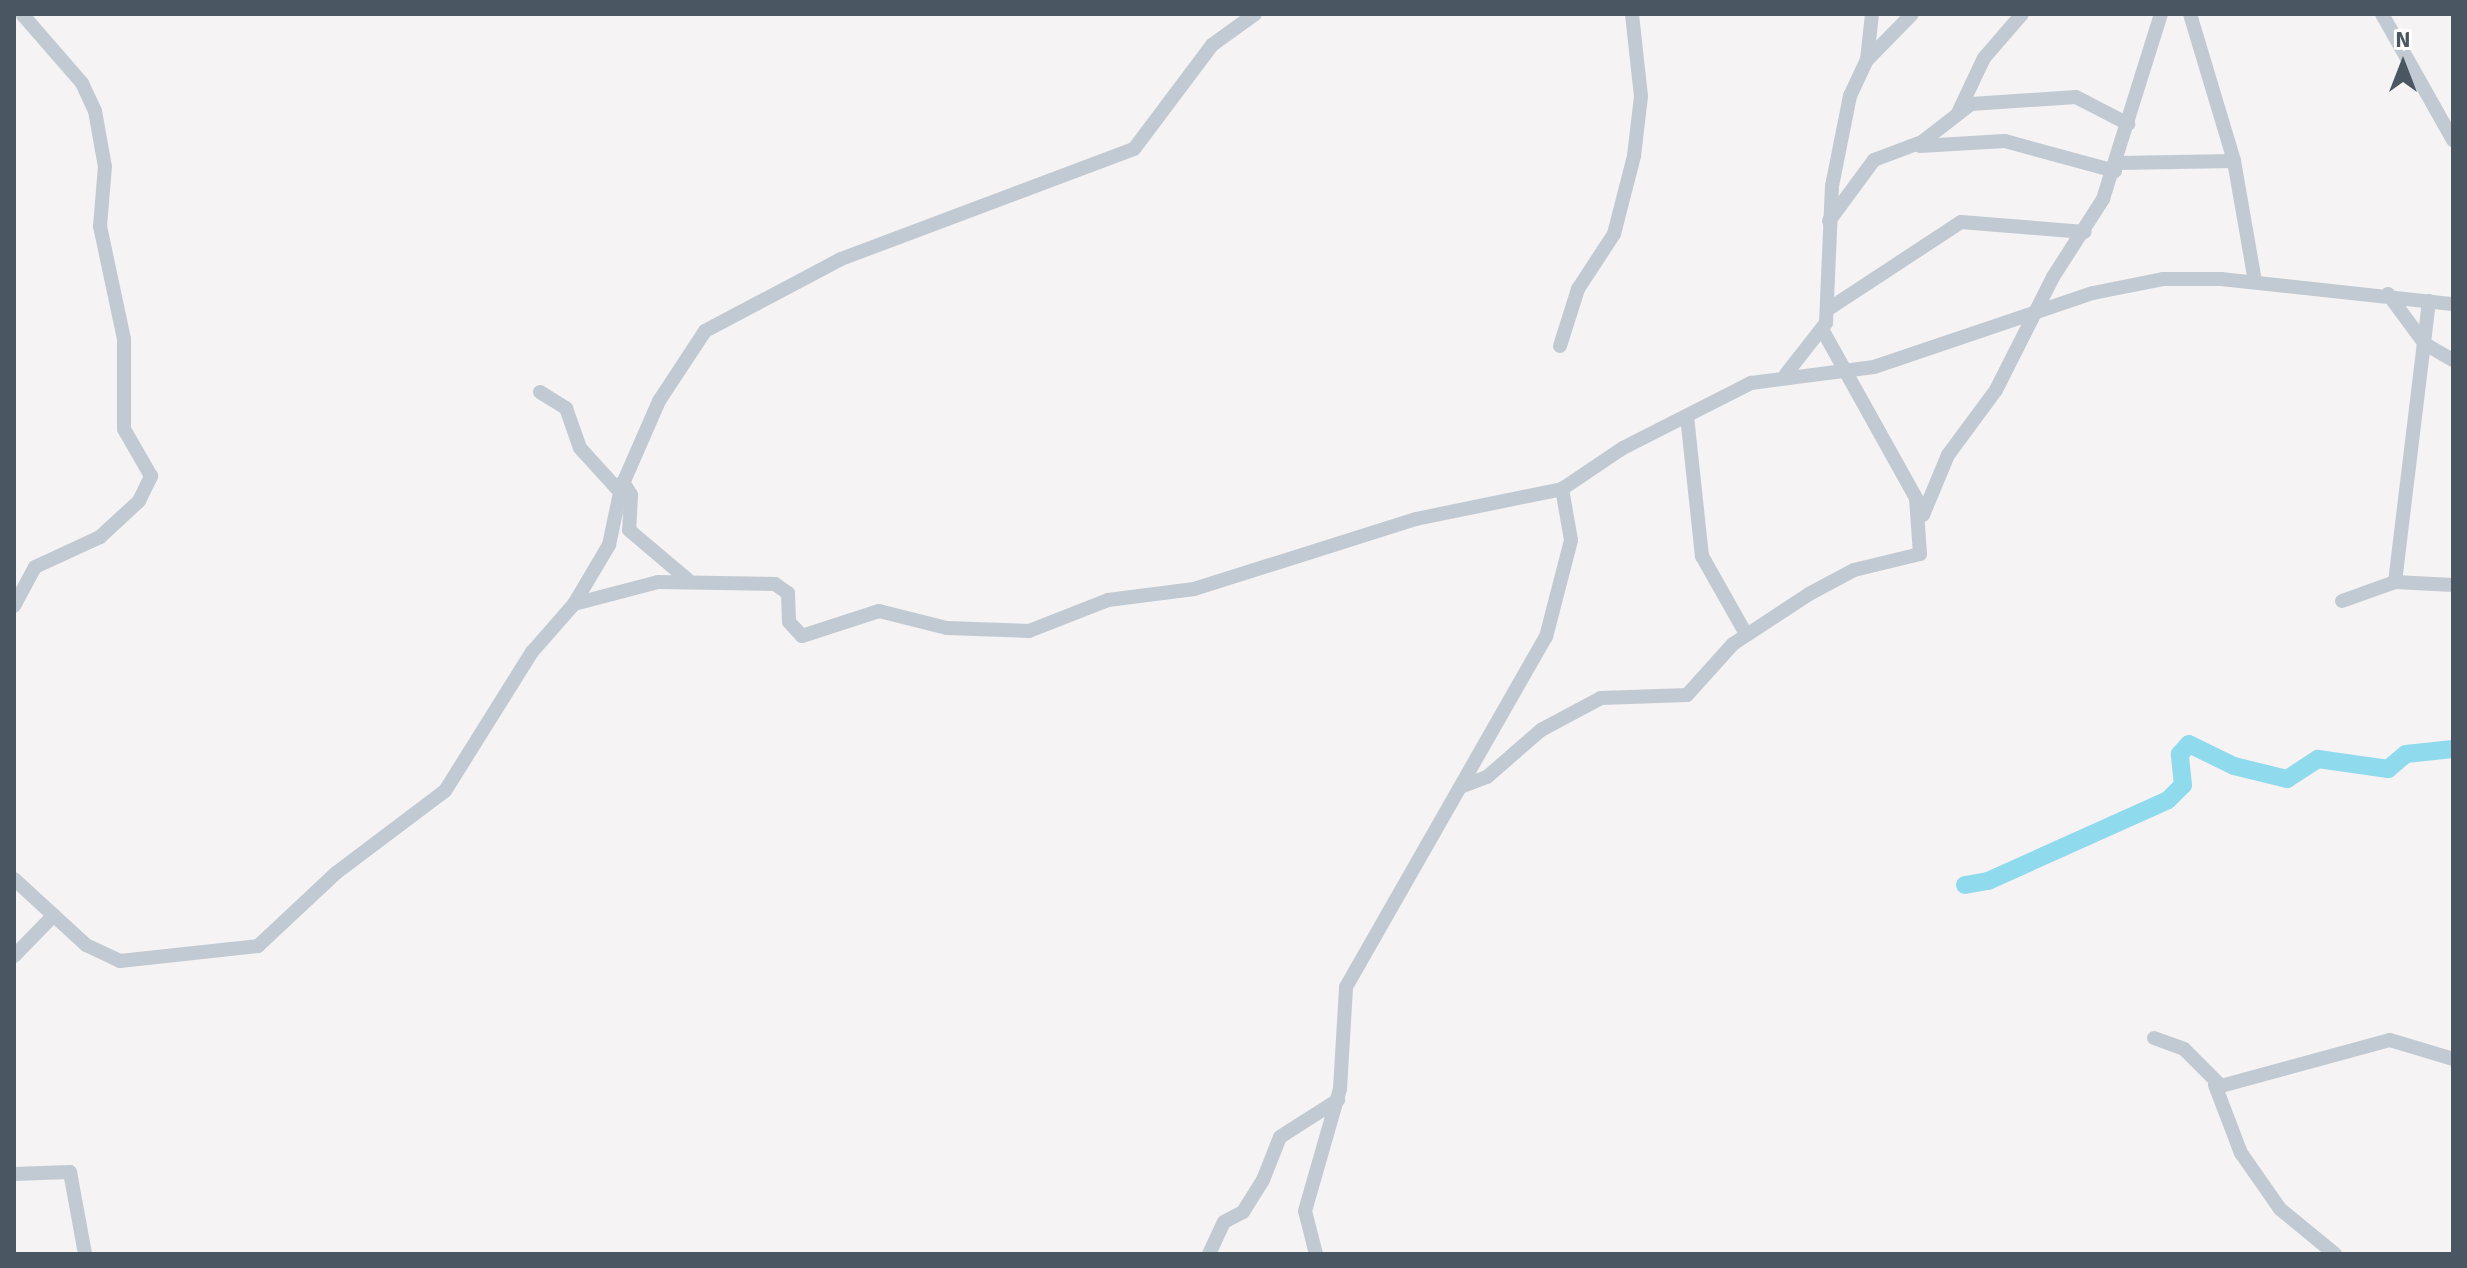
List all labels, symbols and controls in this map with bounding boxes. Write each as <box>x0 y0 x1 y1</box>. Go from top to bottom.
north arrow <box>2363 24 2443 104</box>
text: N <box>2395 26 2411 53</box>

